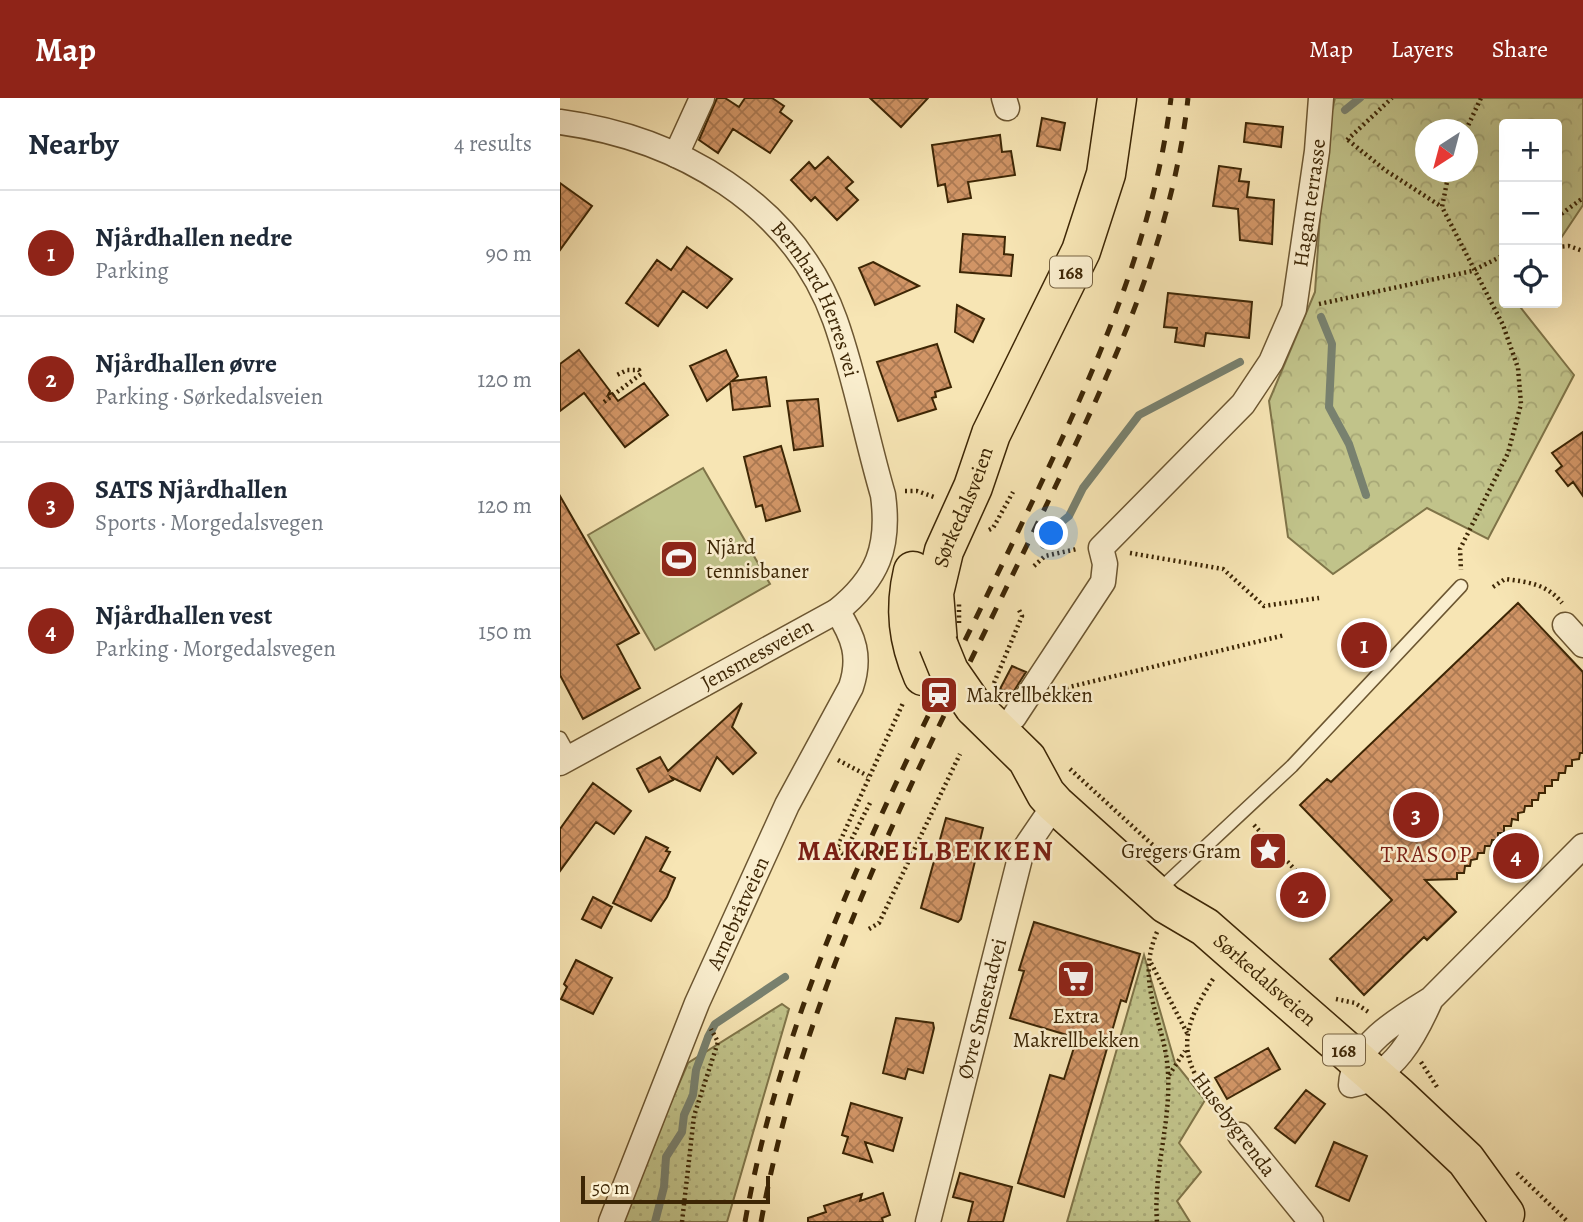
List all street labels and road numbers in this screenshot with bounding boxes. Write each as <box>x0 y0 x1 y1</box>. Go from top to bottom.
street label: Hagan terrasse <box>1286 138 1332 269</box>
street label: Bernhard Herres vei <box>765 215 866 380</box>
road number: 168 <box>1050 256 1092 288</box>
street label: Sørkedalsveien <box>927 443 1000 570</box>
street label: Jensmessveien <box>696 612 818 696</box>
street label: Arnebråtveien <box>700 852 776 975</box>
street label: Sørkedalsveien <box>1207 927 1323 1032</box>
street label: Øvre Smestadvei <box>951 935 1013 1082</box>
road number: 168 <box>1323 1034 1365 1066</box>
street label: Husebygrenda <box>1185 1066 1283 1182</box>

